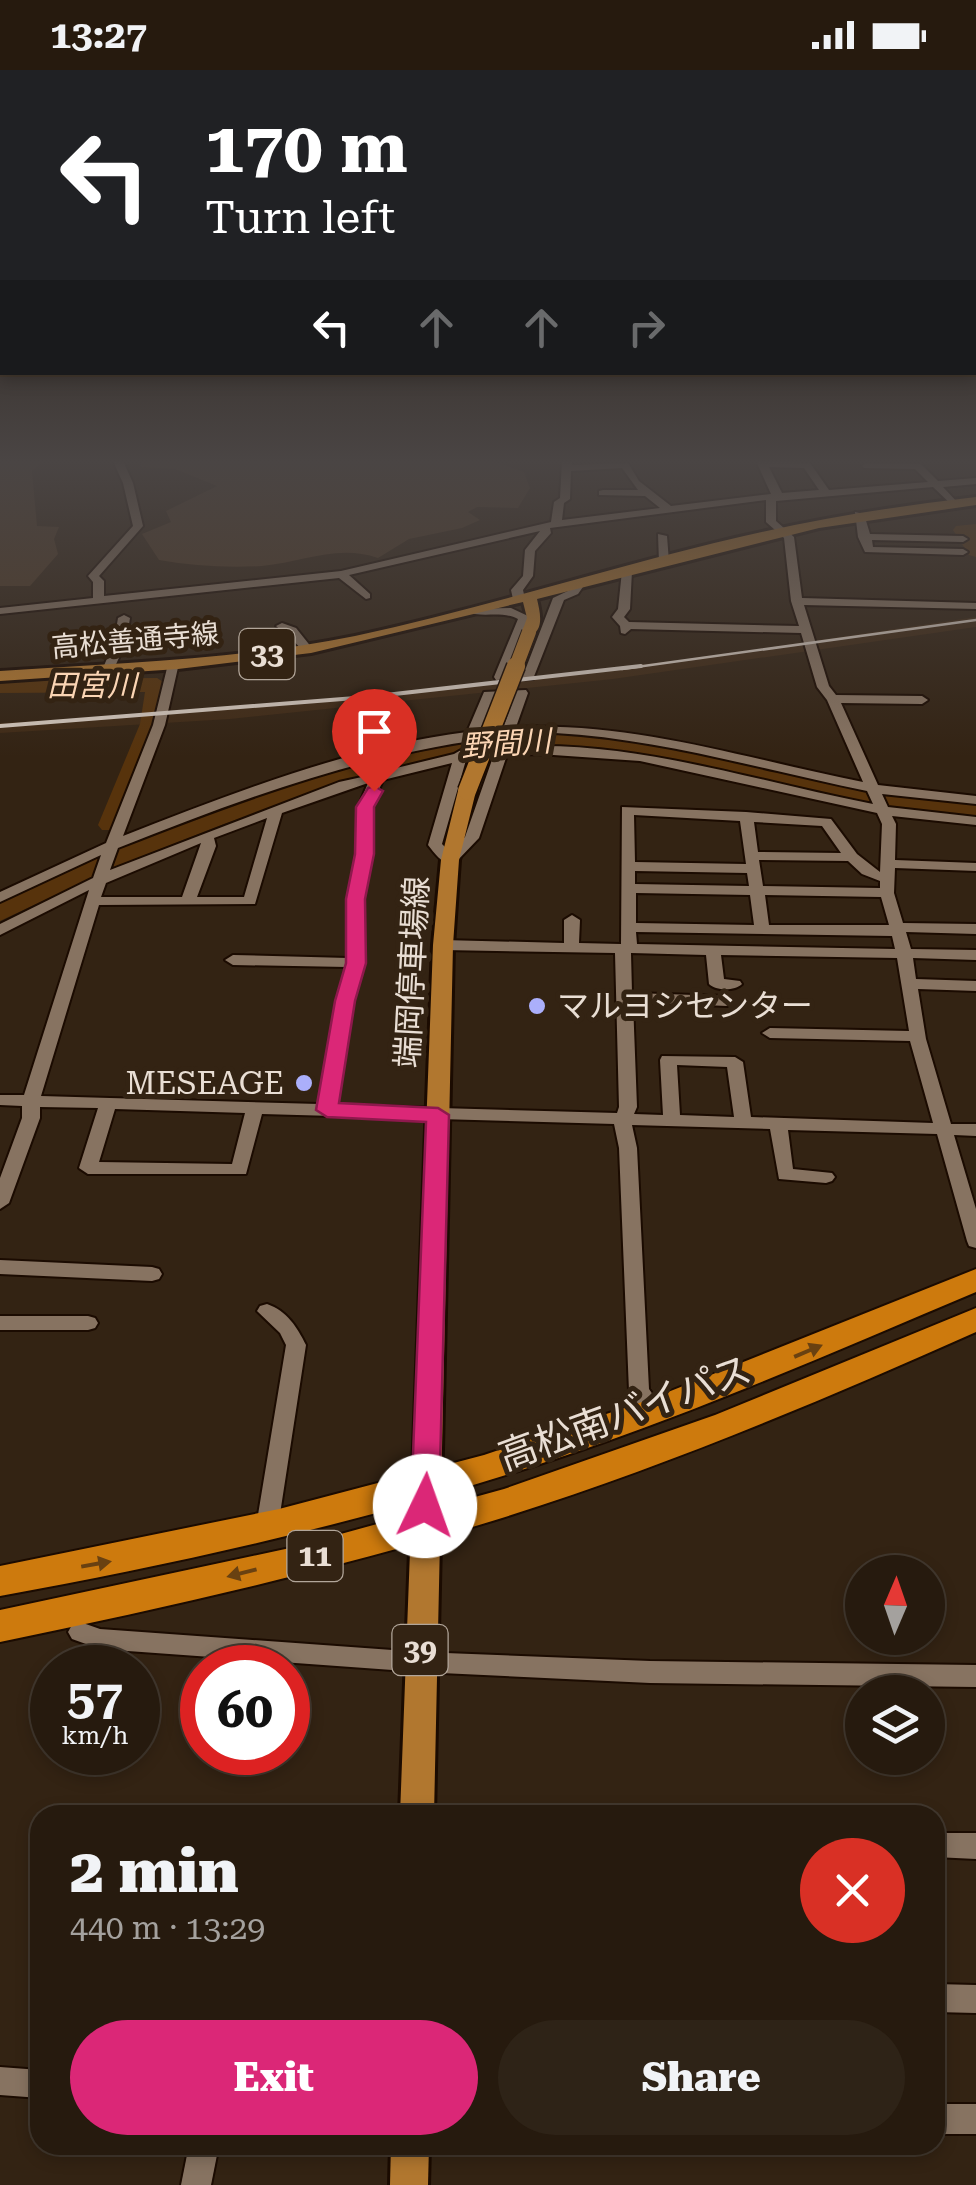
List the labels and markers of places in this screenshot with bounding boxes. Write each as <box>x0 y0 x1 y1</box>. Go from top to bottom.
pin <box>332 689 417 792</box>
place label: マルヨシセンター <box>557 987 813 1025</box>
marker: マルヨシセンター <box>526 995 548 1017</box>
place label: MESEAGE <box>125 1064 284 1102</box>
marker: MESEAGE <box>293 1072 315 1094</box>

